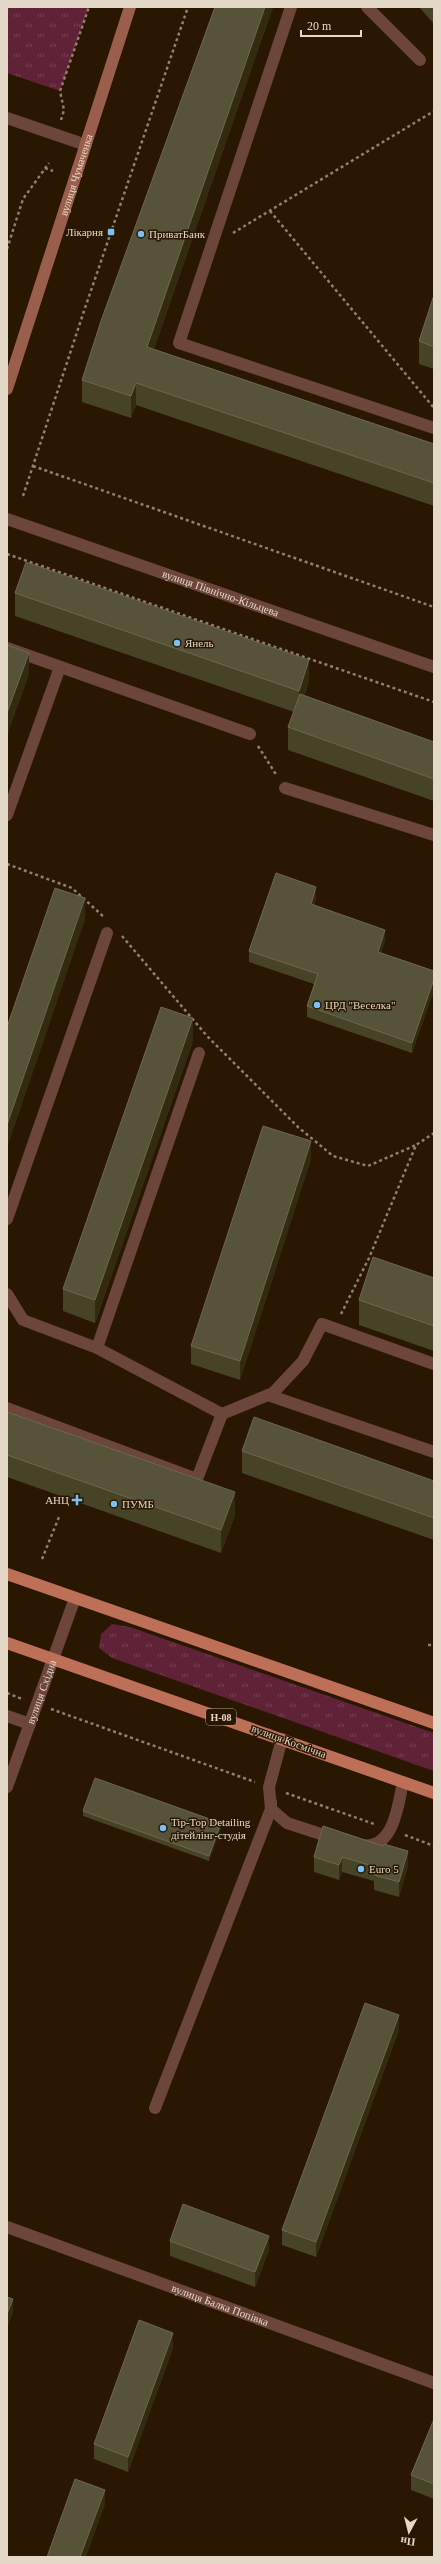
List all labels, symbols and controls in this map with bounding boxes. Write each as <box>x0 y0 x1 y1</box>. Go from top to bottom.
scale bar <box>301 12 361 38</box>
text: 20 m <box>307 19 332 33</box>
street label: вулиця Чумаченка <box>57 132 95 217</box>
place label: Лікарня <box>66 226 103 238</box>
marker: Лікарня <box>106 227 116 237</box>
place label: ПриватБанк <box>149 228 206 240</box>
marker: ПриватБанк <box>136 229 146 239</box>
street label: вулиця Північно-Кільцева <box>161 567 280 619</box>
place label: Янель <box>185 637 214 649</box>
marker: Янель <box>172 638 182 648</box>
place label: ЦРД "Веселка" <box>325 999 395 1011</box>
marker: ЦРД "Веселка" <box>312 1000 322 1010</box>
place label: АНЦ <box>45 1494 69 1506</box>
marker: АНЦ <box>72 1495 82 1505</box>
place label: ПУМБ <box>122 1498 154 1510</box>
marker: ПУМБ <box>109 1499 119 1509</box>
street label: вулиця Східна <box>24 1658 58 1726</box>
road number: Н-08 <box>206 1709 236 1725</box>
street label: вулиця Космічна <box>250 1722 328 1760</box>
place label: Tip-Top Detailing дітейлiнг-студiя <box>171 1816 251 1841</box>
marker: Tip-Top Detailing дітейлiнг-студiя <box>158 1823 168 1833</box>
place label: Euro 5 <box>369 1863 399 1875</box>
marker: Euro 5 <box>356 1864 366 1874</box>
street label: вулиця Балка Попівка <box>170 2282 270 2328</box>
north arrow <box>389 2512 429 2552</box>
text: Пн <box>399 2535 416 2549</box>

